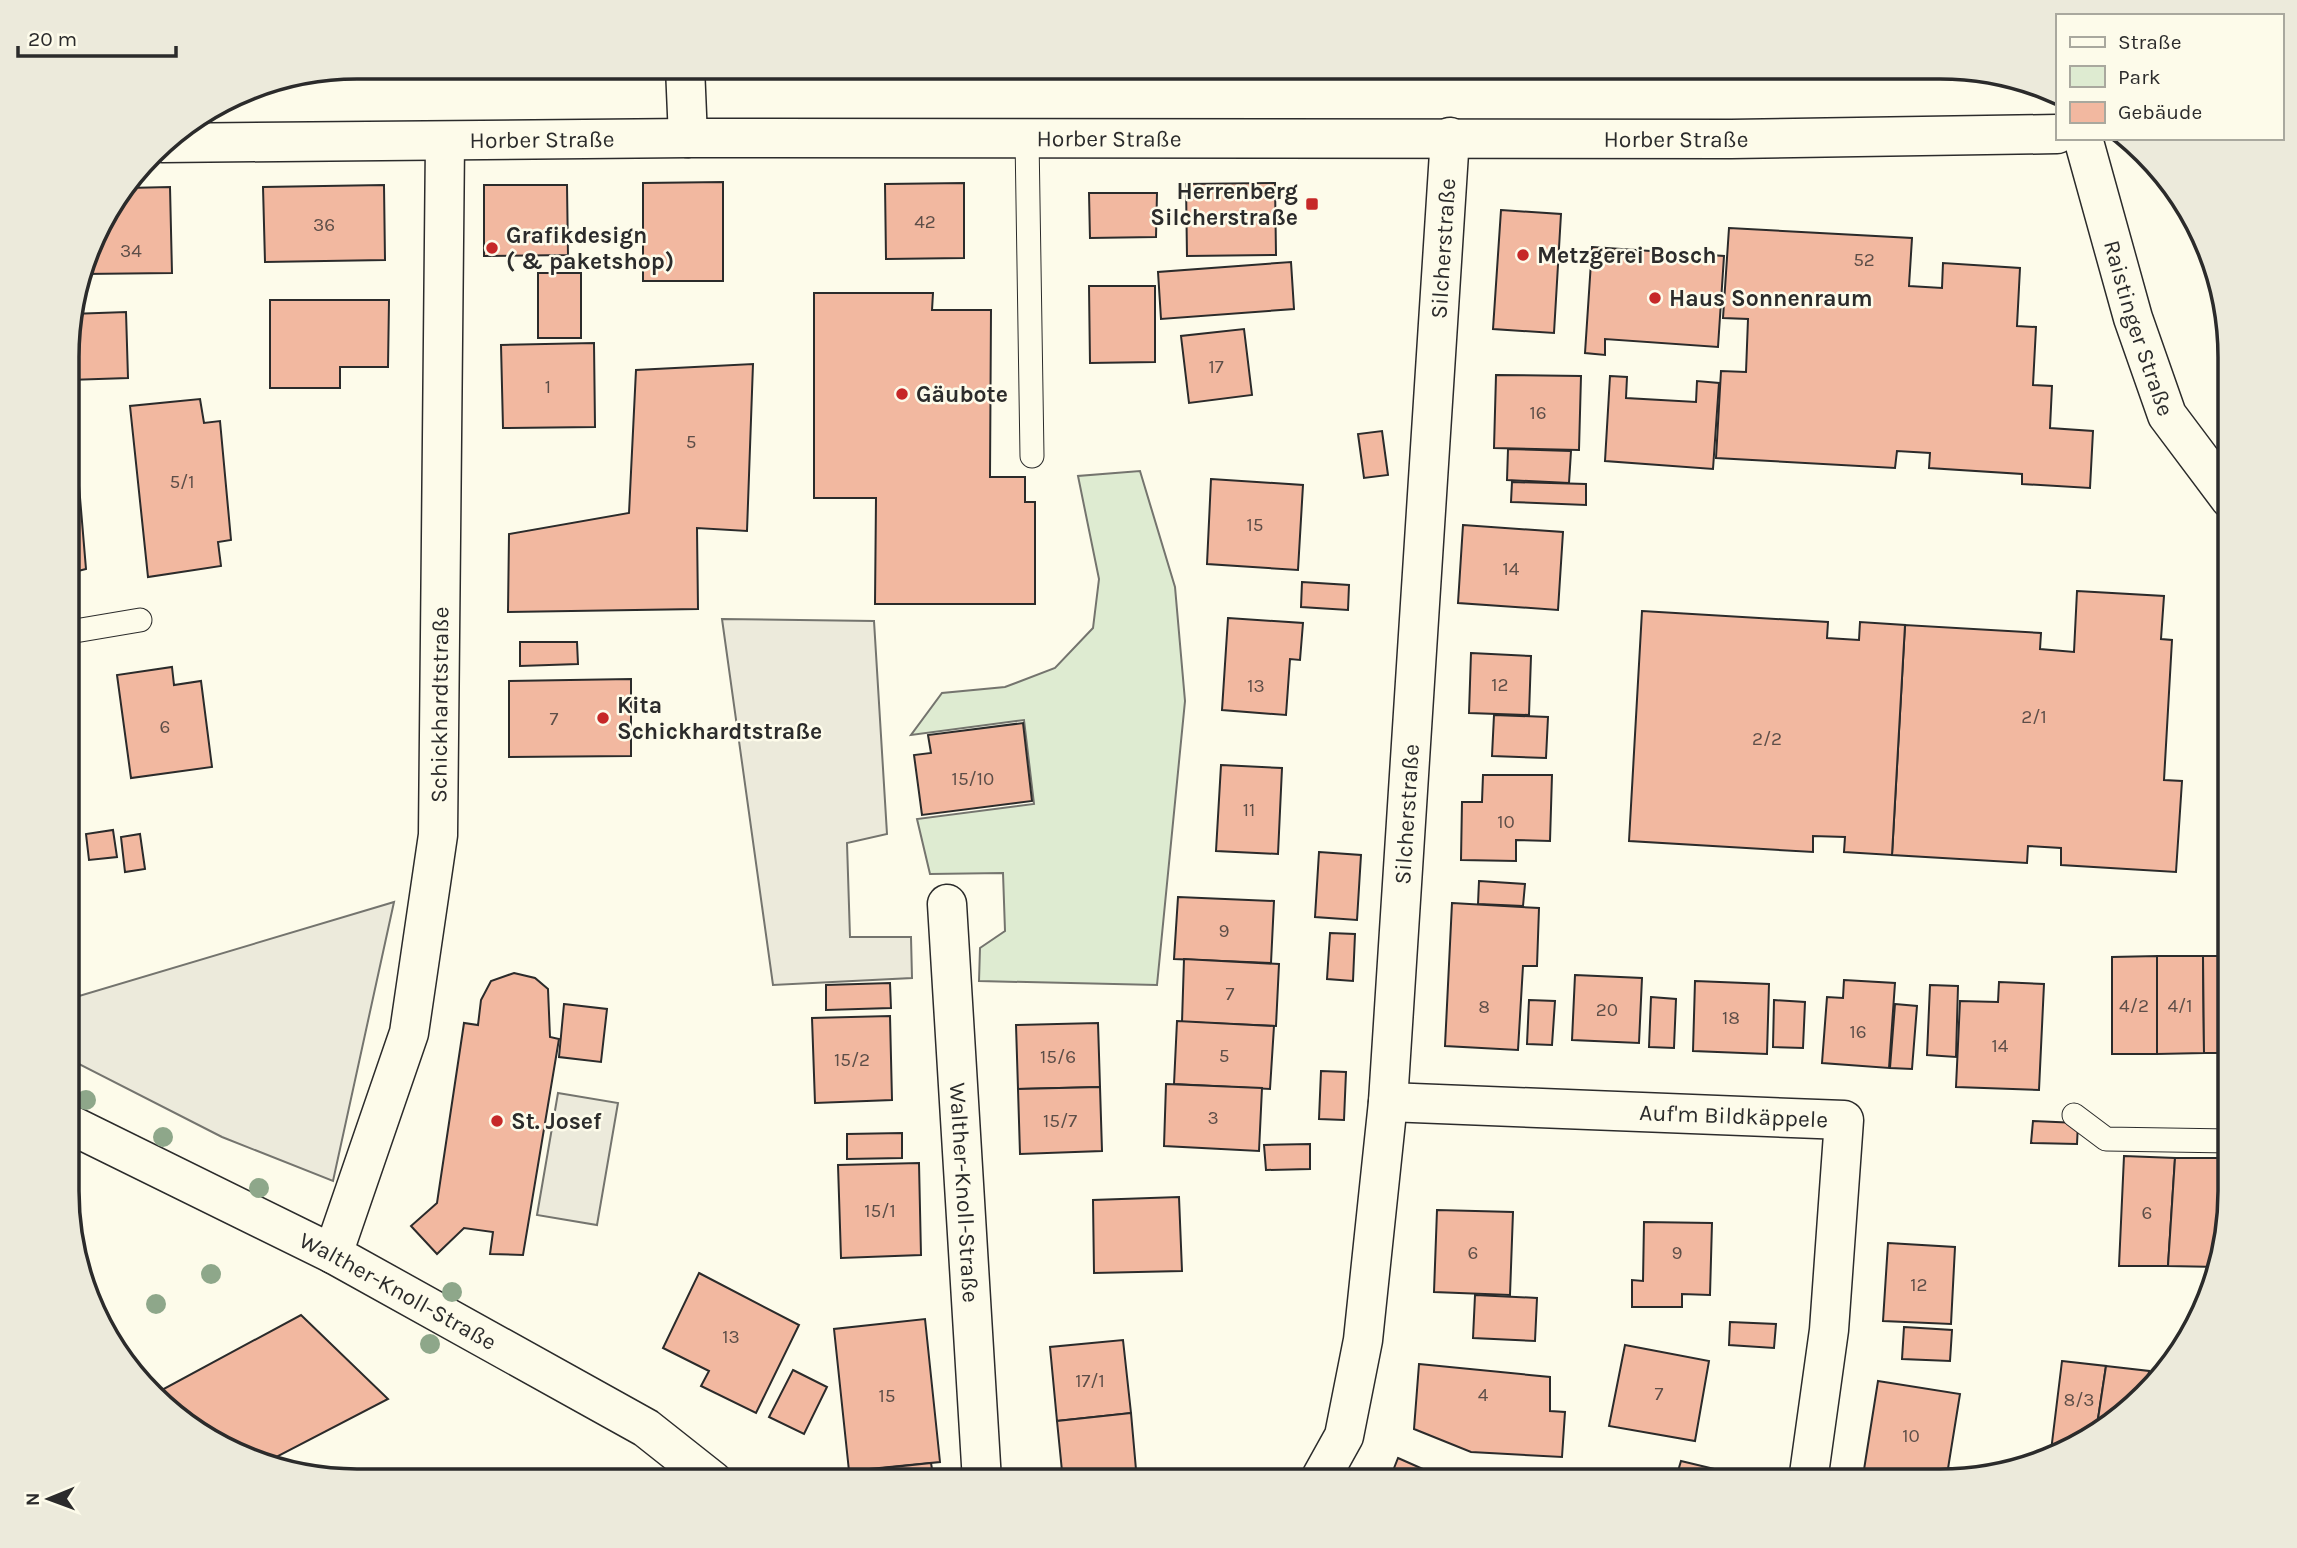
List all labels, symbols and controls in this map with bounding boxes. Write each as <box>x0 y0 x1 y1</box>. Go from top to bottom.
scale bar <box>18 14 175 58</box>
legend <box>2056 14 2283 140</box>
text: 20 m <box>28 27 77 51</box>
text: Straße <box>2118 30 2181 54</box>
text: Park <box>2118 65 2161 89</box>
text: Gebäude <box>2118 100 2202 124</box>
street label: Horber Straße <box>1036 125 1182 152</box>
street label: Horber Straße <box>469 126 615 154</box>
street label: Horber Straße <box>1603 126 1749 153</box>
street label: Silcherstraße <box>1425 177 1461 320</box>
place label: Herrenberg Silcherstraße <box>1150 178 1298 231</box>
marker: Herrenberg Silcherstraße <box>1304 196 1320 212</box>
house number: 42 <box>914 211 936 233</box>
house number: 36 <box>313 214 335 236</box>
place label: Grafikdesign ( & paketshop) <box>506 222 674 275</box>
street label: Raistinger Straße <box>2098 237 2179 420</box>
house number: 34 <box>120 240 142 262</box>
marker: Grafikdesign ( & paketshop) <box>484 240 500 256</box>
place label: Metzgerei Bosch <box>1537 242 1716 269</box>
marker: Metzgerei Bosch <box>1515 247 1531 263</box>
house number: 52 <box>1853 249 1875 271</box>
place label: Haus Sonnenraum <box>1669 285 1873 312</box>
marker: Haus Sonnenraum <box>1647 290 1663 306</box>
house number: 17 <box>1208 356 1224 378</box>
house number: 1 <box>545 376 551 398</box>
place label: Gäubote <box>916 381 1008 408</box>
marker: Gäubote <box>894 386 910 402</box>
house number: 16 <box>1529 402 1547 424</box>
house number: 5 <box>686 431 696 453</box>
house number: 5/1 <box>169 471 195 493</box>
house number: 15 <box>1246 514 1264 536</box>
house number: 14 <box>1503 558 1520 580</box>
street label: Schickhardtstraße <box>425 607 454 803</box>
house number: 12 <box>1491 674 1509 696</box>
house number: 13 <box>1247 675 1265 697</box>
place label: Kita Schickhardtstraße <box>617 692 822 745</box>
house number: 2/1 <box>2021 706 2047 728</box>
house number: 7 <box>550 708 559 730</box>
marker: Kita Schickhardtstraße <box>595 710 611 726</box>
house number: 6 <box>160 716 170 738</box>
house number: 2/2 <box>1752 728 1782 750</box>
street label: Silcherstraße <box>1389 743 1425 885</box>
house number: 15/10 <box>952 768 994 790</box>
house number: 11 <box>1243 799 1255 821</box>
house number: 10 <box>1497 811 1515 833</box>
house number: 9 <box>1218 920 1230 942</box>
house number: 7 <box>1226 983 1235 1005</box>
house number: 4/2 <box>2119 995 2149 1017</box>
house number: 4/1 <box>2167 995 2193 1017</box>
house number: 8 <box>1478 996 1490 1018</box>
house number: 20 <box>1596 999 1618 1021</box>
house number: 18 <box>1722 1007 1740 1029</box>
house number: 16 <box>1849 1021 1867 1043</box>
house number: 14 <box>1992 1035 2009 1057</box>
house number: 5 <box>1219 1045 1229 1067</box>
house number: 15/6 <box>1040 1046 1076 1068</box>
house number: 15/2 <box>834 1049 870 1071</box>
street label: Walther-Knoll-Straße <box>944 1082 984 1303</box>
street label: Auf'm Bildkäppele <box>1639 1099 1829 1133</box>
house number: 3 <box>1207 1107 1219 1129</box>
place label: St. Josef <box>511 1108 602 1135</box>
house number: 15/7 <box>1043 1110 1077 1132</box>
marker: St. Josef <box>489 1113 505 1129</box>
house number: 15/1 <box>864 1200 896 1222</box>
house number: 6 <box>2142 1202 2152 1224</box>
street label: Walther-Knoll-Straße <box>295 1227 501 1356</box>
house number: 6 <box>1468 1242 1478 1264</box>
house number: 9 <box>1671 1242 1683 1264</box>
house number: 12 <box>1910 1274 1928 1296</box>
house number: 13 <box>722 1326 740 1348</box>
house number: 17/1 <box>1075 1370 1105 1392</box>
house number: 7 <box>1655 1383 1664 1405</box>
house number: 4 <box>1478 1384 1489 1406</box>
house number: 15 <box>878 1385 896 1407</box>
house number: 8/3 <box>2063 1389 2095 1411</box>
house number: 10 <box>1902 1425 1920 1447</box>
north arrow <box>14 1464 84 1534</box>
text: N <box>22 1492 44 1506</box>

